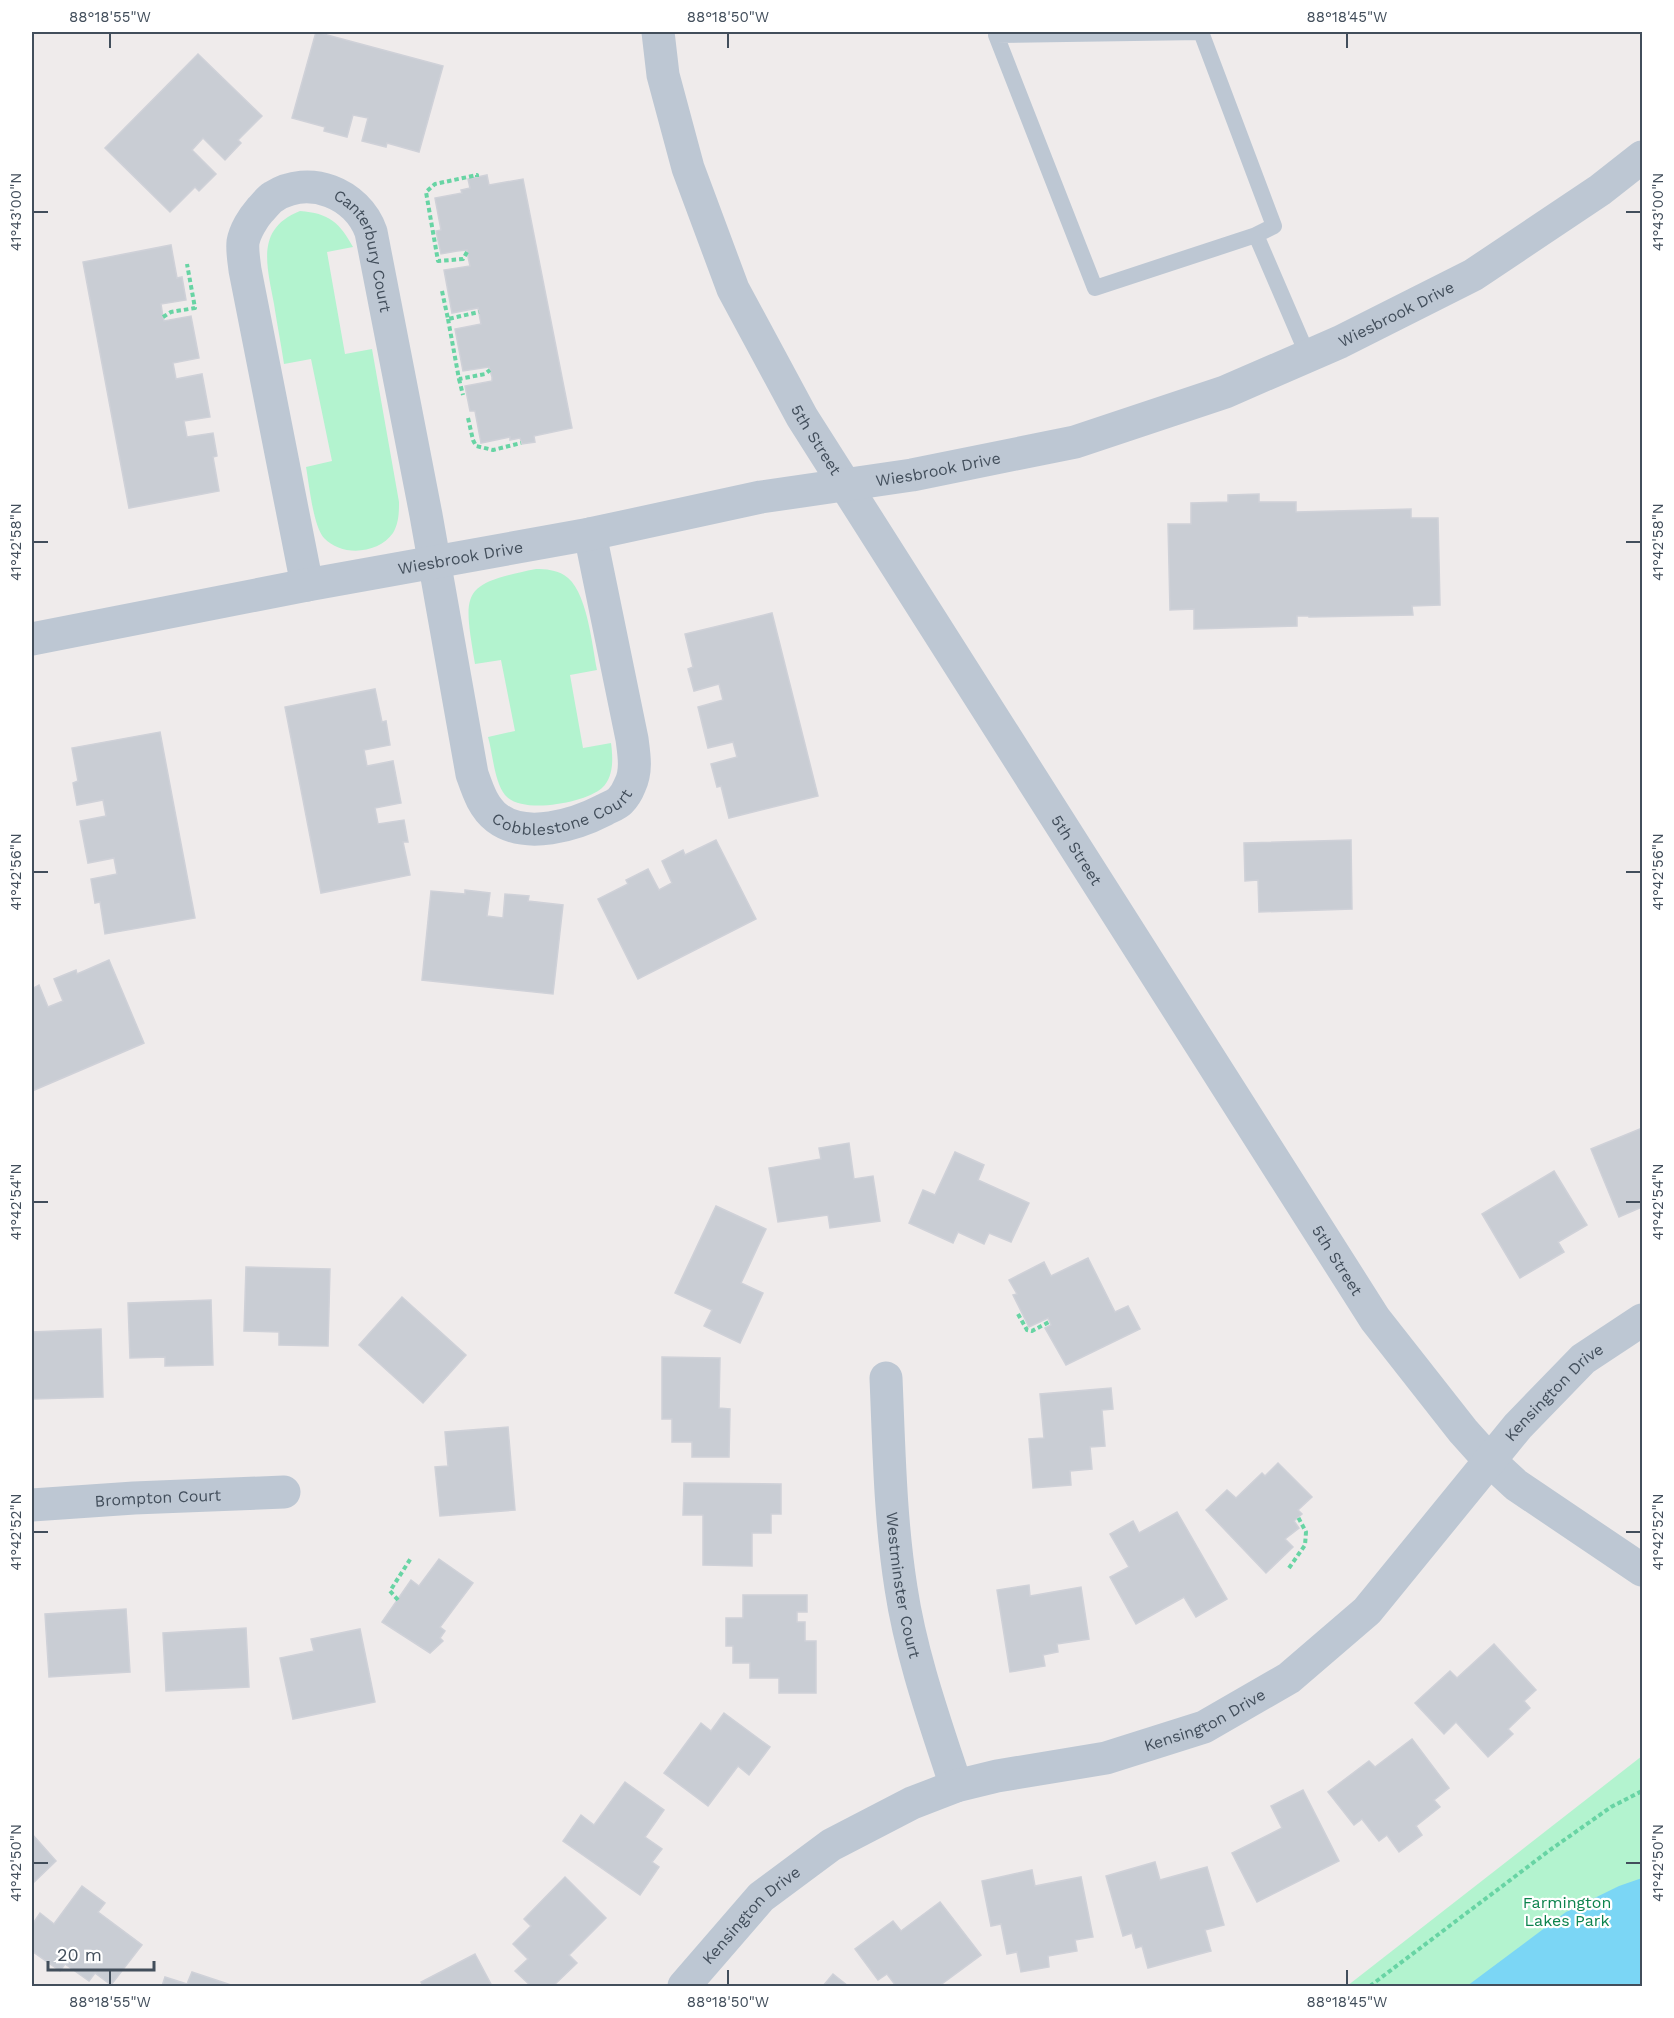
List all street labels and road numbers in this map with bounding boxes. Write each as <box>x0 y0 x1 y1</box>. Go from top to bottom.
street label: Canterbury Court <box>331 185 396 314</box>
street label: Wiesbrook Drive <box>1335 277 1457 351</box>
street label: 5th Street <box>788 401 846 479</box>
street label: Wiesbrook Drive <box>874 448 1002 490</box>
street label: Wiesbrook Drive <box>396 537 524 578</box>
street label: Cobblestone Court <box>489 785 636 839</box>
street label: 5th Street <box>1048 811 1107 889</box>
street label: 5th Street <box>1308 1221 1367 1299</box>
street label: Kensington Drive <box>1500 1339 1607 1445</box>
street label: Brompton Court <box>94 1485 222 1510</box>
street label: Westminster Court <box>883 1511 925 1660</box>
street label: Kensington Drive <box>1141 1684 1269 1755</box>
street label: Kensington Drive <box>698 1862 804 1968</box>

